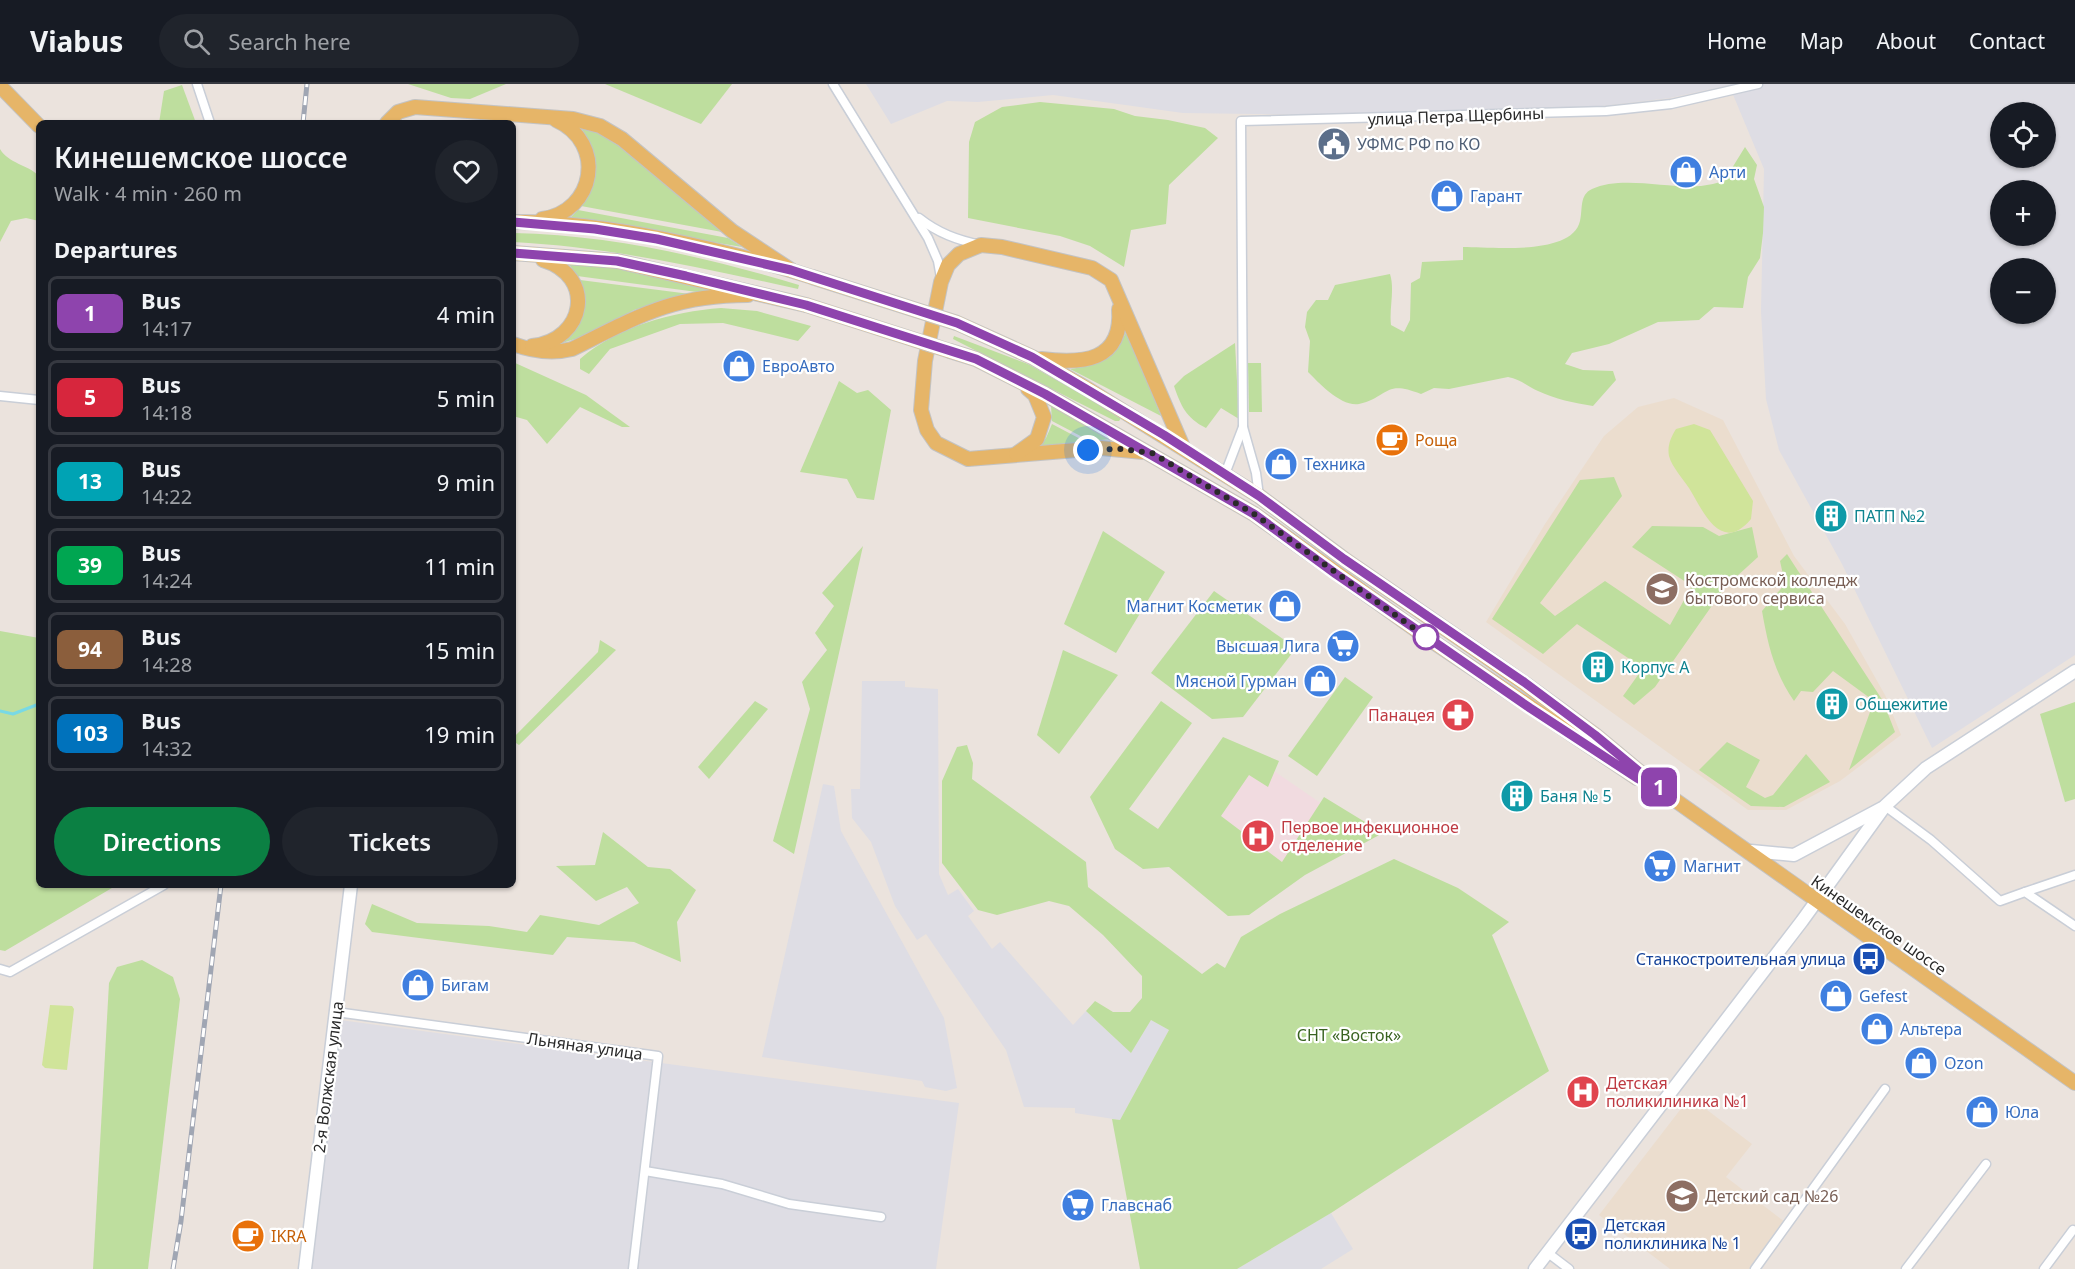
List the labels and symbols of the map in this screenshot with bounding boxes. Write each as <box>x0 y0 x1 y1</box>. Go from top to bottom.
street label: улица Петра Щербины <box>1367 102 1545 130</box>
public building icon: УФМС РФ по КО <box>1316 126 1352 162</box>
place label: УФМС РФ по КО <box>1357 133 1480 155</box>
shop icon: Арти <box>1668 154 1704 190</box>
place label: Арти <box>1709 161 1746 183</box>
shop icon: Гарант <box>1429 178 1465 214</box>
place label: Гарант <box>1470 185 1523 207</box>
shop icon: ЕвроАвто <box>721 348 757 384</box>
place label: ЕвроАвто <box>762 355 835 377</box>
cafe icon: Роща <box>1374 422 1410 458</box>
place label: Роща <box>1415 429 1457 451</box>
your location <box>1073 435 1103 465</box>
shop icon: Техника <box>1263 446 1299 482</box>
place label: Техника <box>1304 453 1366 475</box>
building icon: ПАТП №2 <box>1813 498 1849 534</box>
place label: ПАТП №2 <box>1854 505 1925 527</box>
place label: Костромской колледж бытового сервиса <box>1685 569 1859 609</box>
school or university icon: Костромской колледж бытового сервиса <box>1644 571 1680 607</box>
shop icon: Магнит Косметик <box>1267 588 1303 624</box>
place label: Магнит Косметик <box>1126 595 1262 617</box>
unlabelled marker <box>1413 624 1439 650</box>
supermarket icon: Высшая Лига <box>1325 628 1361 664</box>
place label: Высшая Лига <box>1216 635 1320 657</box>
building icon: Корпус А <box>1580 649 1616 685</box>
place label: Корпус А <box>1621 656 1690 678</box>
shop icon: Мясной Гурман <box>1302 663 1338 699</box>
place label: Мясной Гурман <box>1175 670 1297 692</box>
building icon: Общежитие <box>1814 686 1850 722</box>
place label: Общежитие <box>1855 693 1948 715</box>
pharmacy icon: Панацея <box>1440 697 1476 733</box>
place label: Панацея <box>1368 704 1435 726</box>
line badge: 1 <box>1640 768 1678 806</box>
building icon: Баня № 5 <box>1499 778 1535 814</box>
place label: Баня № 5 <box>1540 785 1612 807</box>
place label: Первое инфекционное отделение <box>1281 816 1459 856</box>
hospital icon: Первое инфекционное отделение <box>1240 818 1276 854</box>
supermarket icon: Магнит <box>1642 848 1678 884</box>
place label: Магнит <box>1683 855 1741 877</box>
street label: Кинешемское шоссе <box>1807 870 1951 980</box>
bus stop icon: Станкостроительная улица <box>1851 941 1887 977</box>
place label: Станкостроительная улица <box>1636 948 1846 970</box>
shop icon: Бигам <box>400 967 436 1003</box>
place label: Бигам <box>441 974 489 996</box>
shop icon: Gefest <box>1818 978 1854 1014</box>
place label: Gefest <box>1859 985 1908 1007</box>
street label: 2-я Волжская улица <box>308 1000 348 1154</box>
shop icon: Альтера <box>1859 1011 1895 1047</box>
place label: Альтера <box>1900 1018 1962 1040</box>
park label: СНТ «Восток» <box>1297 1024 1401 1046</box>
street label: Льняная улица <box>526 1027 644 1065</box>
shop icon: Ozon <box>1903 1045 1939 1081</box>
place label: Ozon <box>1944 1052 1984 1074</box>
place label: Детская поликилиника №1 <box>1606 1072 1749 1112</box>
hospital icon: Детская поликилиника №1 <box>1565 1074 1601 1110</box>
shop icon: Юла <box>1964 1094 2000 1130</box>
place label: Юла <box>2005 1101 2039 1123</box>
school or university icon: Детский сад №26 <box>1664 1178 1700 1214</box>
place label: Детский сад №26 <box>1705 1185 1838 1207</box>
supermarket icon: Главснаб <box>1060 1187 1096 1223</box>
place label: Главснаб <box>1101 1194 1172 1216</box>
place label: Детская поликлиника № 1 <box>1604 1214 1741 1254</box>
bus stop icon: Детская поликлиника № 1 <box>1563 1216 1599 1252</box>
cafe icon: IKRA <box>230 1218 266 1254</box>
place label: IKRA <box>271 1225 307 1247</box>

